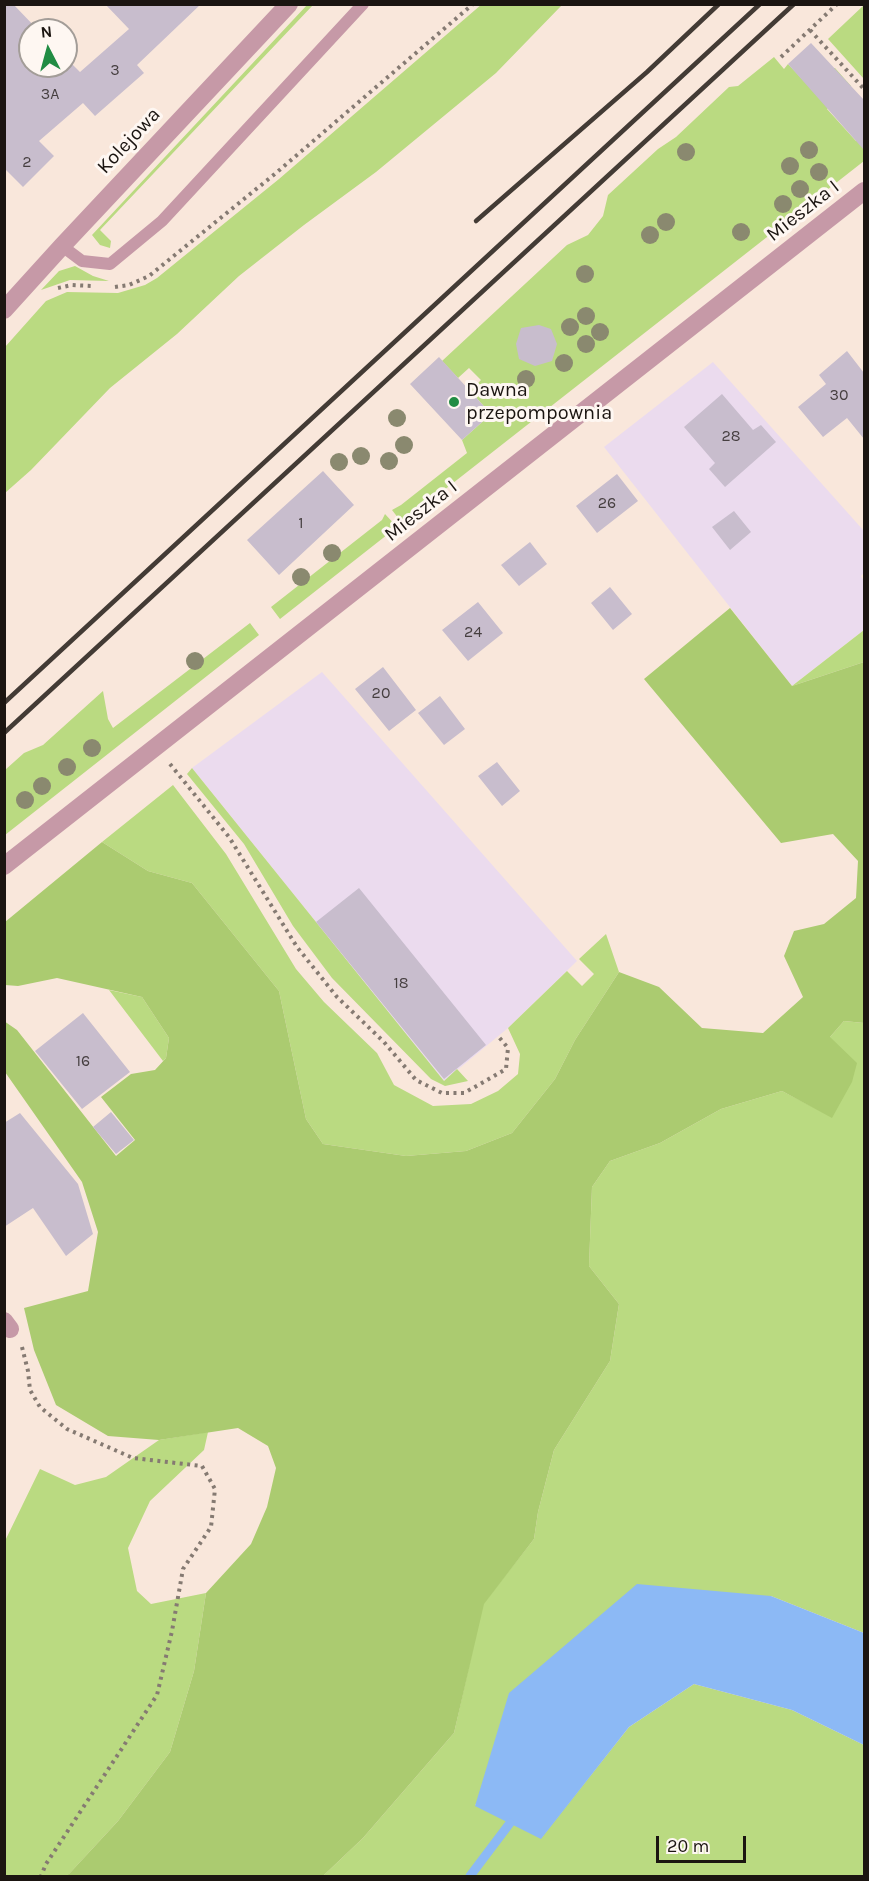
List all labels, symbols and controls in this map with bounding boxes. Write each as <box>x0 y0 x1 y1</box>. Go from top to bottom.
north arrow <box>18 18 78 78</box>
text: N <box>40 22 53 42</box>
house number: 3 <box>110 60 120 80</box>
house number: 3A <box>41 84 59 104</box>
street label: Kolejowa <box>92 103 166 179</box>
house number: 2 <box>22 152 32 172</box>
street label: Mieszka I <box>762 175 844 247</box>
place label: Dawna przepompownia <box>466 378 612 425</box>
house number: 30 <box>830 385 848 405</box>
marker: Dawna przepompownia <box>447 395 461 409</box>
house number: 28 <box>721 426 741 446</box>
street label: Mieszka I <box>380 475 462 547</box>
house number: 26 <box>598 493 616 513</box>
house number: 1 <box>298 513 304 533</box>
house number: 24 <box>464 622 482 642</box>
house number: 20 <box>372 683 390 703</box>
house number: 18 <box>393 973 409 993</box>
house number: 16 <box>76 1051 90 1071</box>
scale bar <box>659 1824 749 1862</box>
text: 20 m <box>667 1835 709 1857</box>

